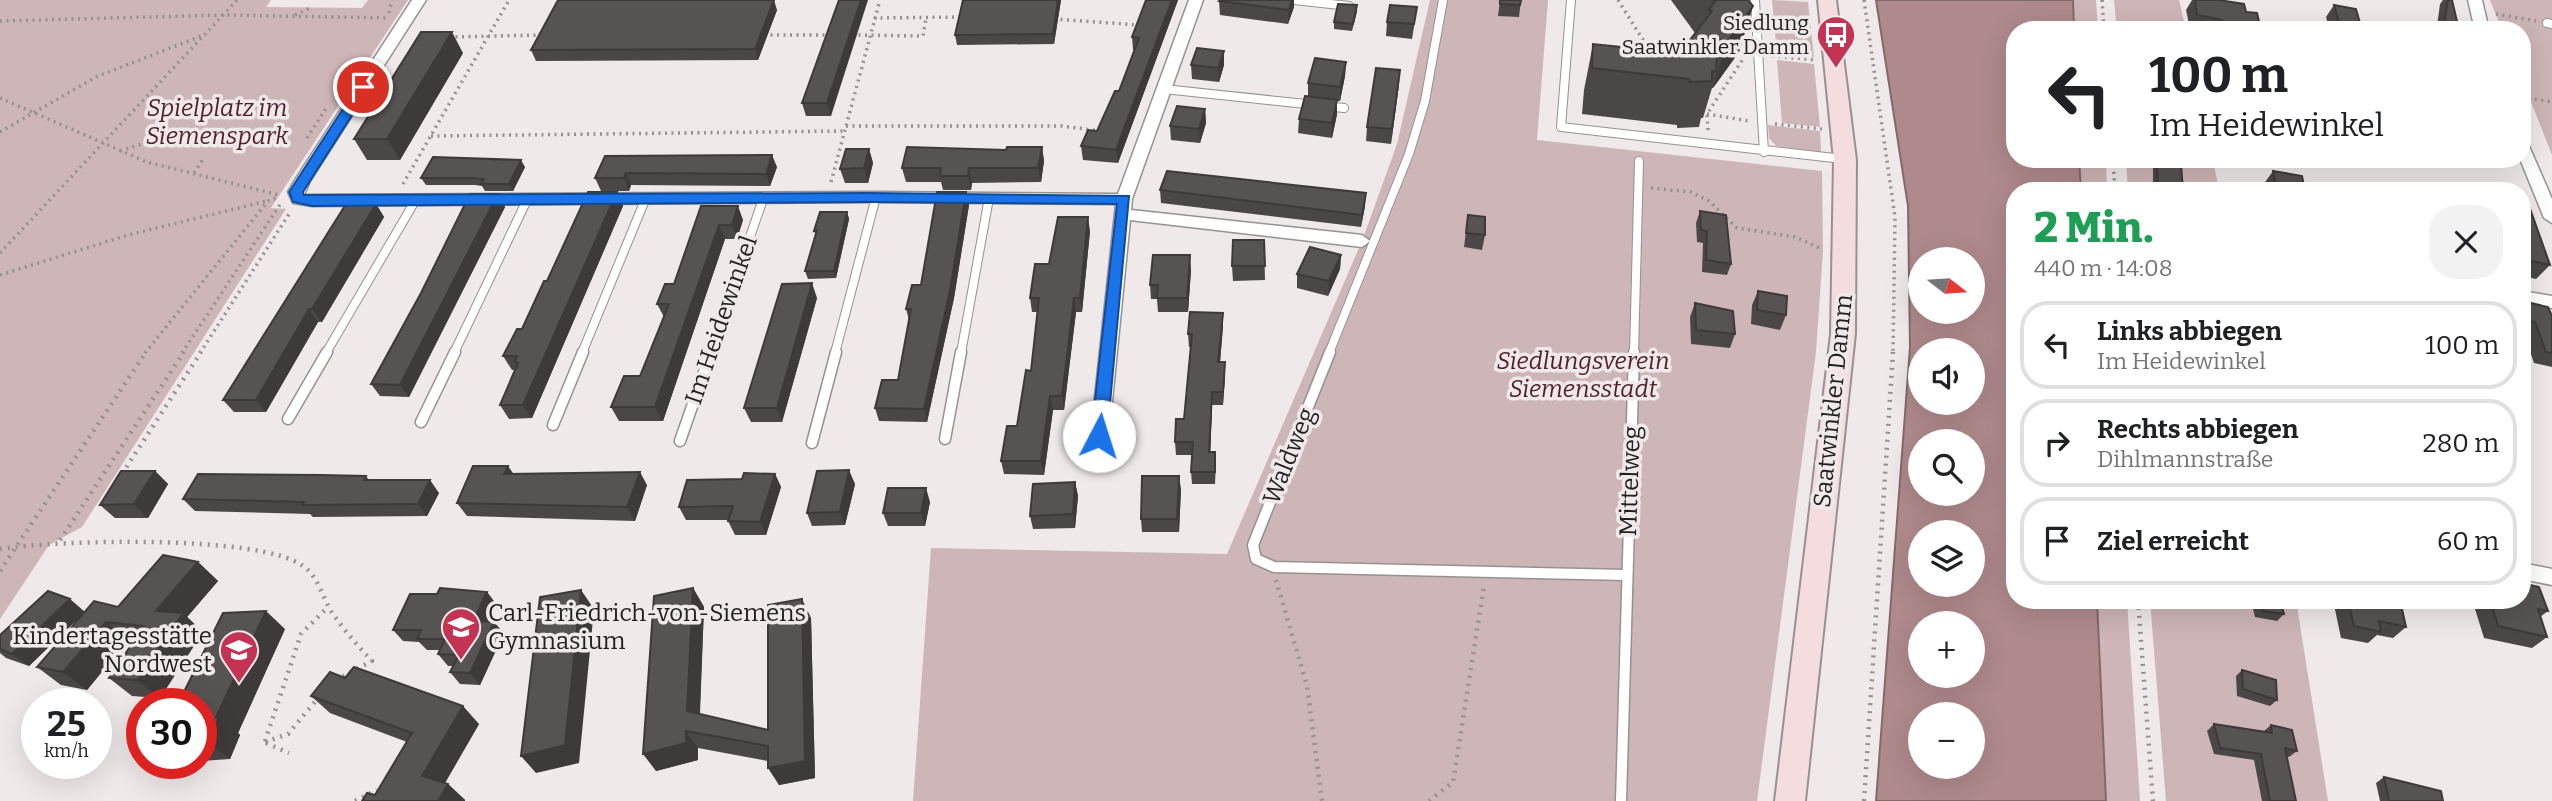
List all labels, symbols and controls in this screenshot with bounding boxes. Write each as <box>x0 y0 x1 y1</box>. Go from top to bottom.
place label: Siedlung Saatwinkler Damm <box>1622 10 1809 60</box>
bus stop icon: Siedlung Saatwinkler Damm <box>1815 14 1857 69</box>
text: 100 m <box>2149 46 2288 105</box>
icon: left <box>2034 49 2125 140</box>
pin <box>333 57 393 117</box>
icon: arrive <box>344 68 382 106</box>
park label: Spielplatz im Siemenspark <box>146 94 289 150</box>
text: Im Heidewinkel <box>2149 106 2384 144</box>
text: 2 Min. <box>2034 203 2153 253</box>
button: close <box>2429 205 2503 279</box>
street label: Im Heidewinkel <box>679 232 763 408</box>
north arrow <box>1908 247 1984 324</box>
map controls <box>1908 247 1985 779</box>
text: 440 m · 14:08 <box>2034 254 2173 282</box>
street label: Saatwinkler Damm <box>1808 293 1858 509</box>
text: Links abbiegen <box>2097 316 2282 347</box>
icon: left <box>2038 326 2076 364</box>
text: 100 m <box>2425 330 2499 361</box>
button: sound <box>1908 338 1985 415</box>
park label: Siedlungsverein Siemensstadt <box>1497 347 1669 403</box>
text: Im Heidewinkel <box>2097 347 2266 375</box>
position arrow <box>1062 399 1136 473</box>
street label: Waldweg <box>1257 404 1321 508</box>
text: Rechts abbiegen <box>2097 414 2299 445</box>
icon: right <box>2038 424 2076 462</box>
street label: Mittelweg <box>1614 425 1646 537</box>
text: 280 m <box>2423 428 2499 459</box>
button: search <box>1908 429 1985 506</box>
text: Dihlmannstraße <box>2097 445 2273 473</box>
button: layers <box>1908 520 1985 597</box>
icon: arrive <box>2038 522 2076 560</box>
text: Ziel erreicht <box>2097 526 2249 557</box>
text: 60 m <box>2437 526 2499 557</box>
place label: Carl-Friedrich-von-Siemens Gymnasium <box>488 599 806 655</box>
school or university icon: Carl-Friedrich-von-Siemens Gymnasium <box>440 606 482 661</box>
button: + <box>1908 611 1985 688</box>
place label: Kindertagesstätte Nordwest <box>13 622 212 678</box>
school or university icon: Kindertagesstätte Nordwest <box>218 629 260 684</box>
speed limit sign: 30 <box>126 688 217 779</box>
button: − <box>1908 702 1985 779</box>
text: 25 <box>47 703 86 745</box>
text: km/h <box>44 740 89 762</box>

